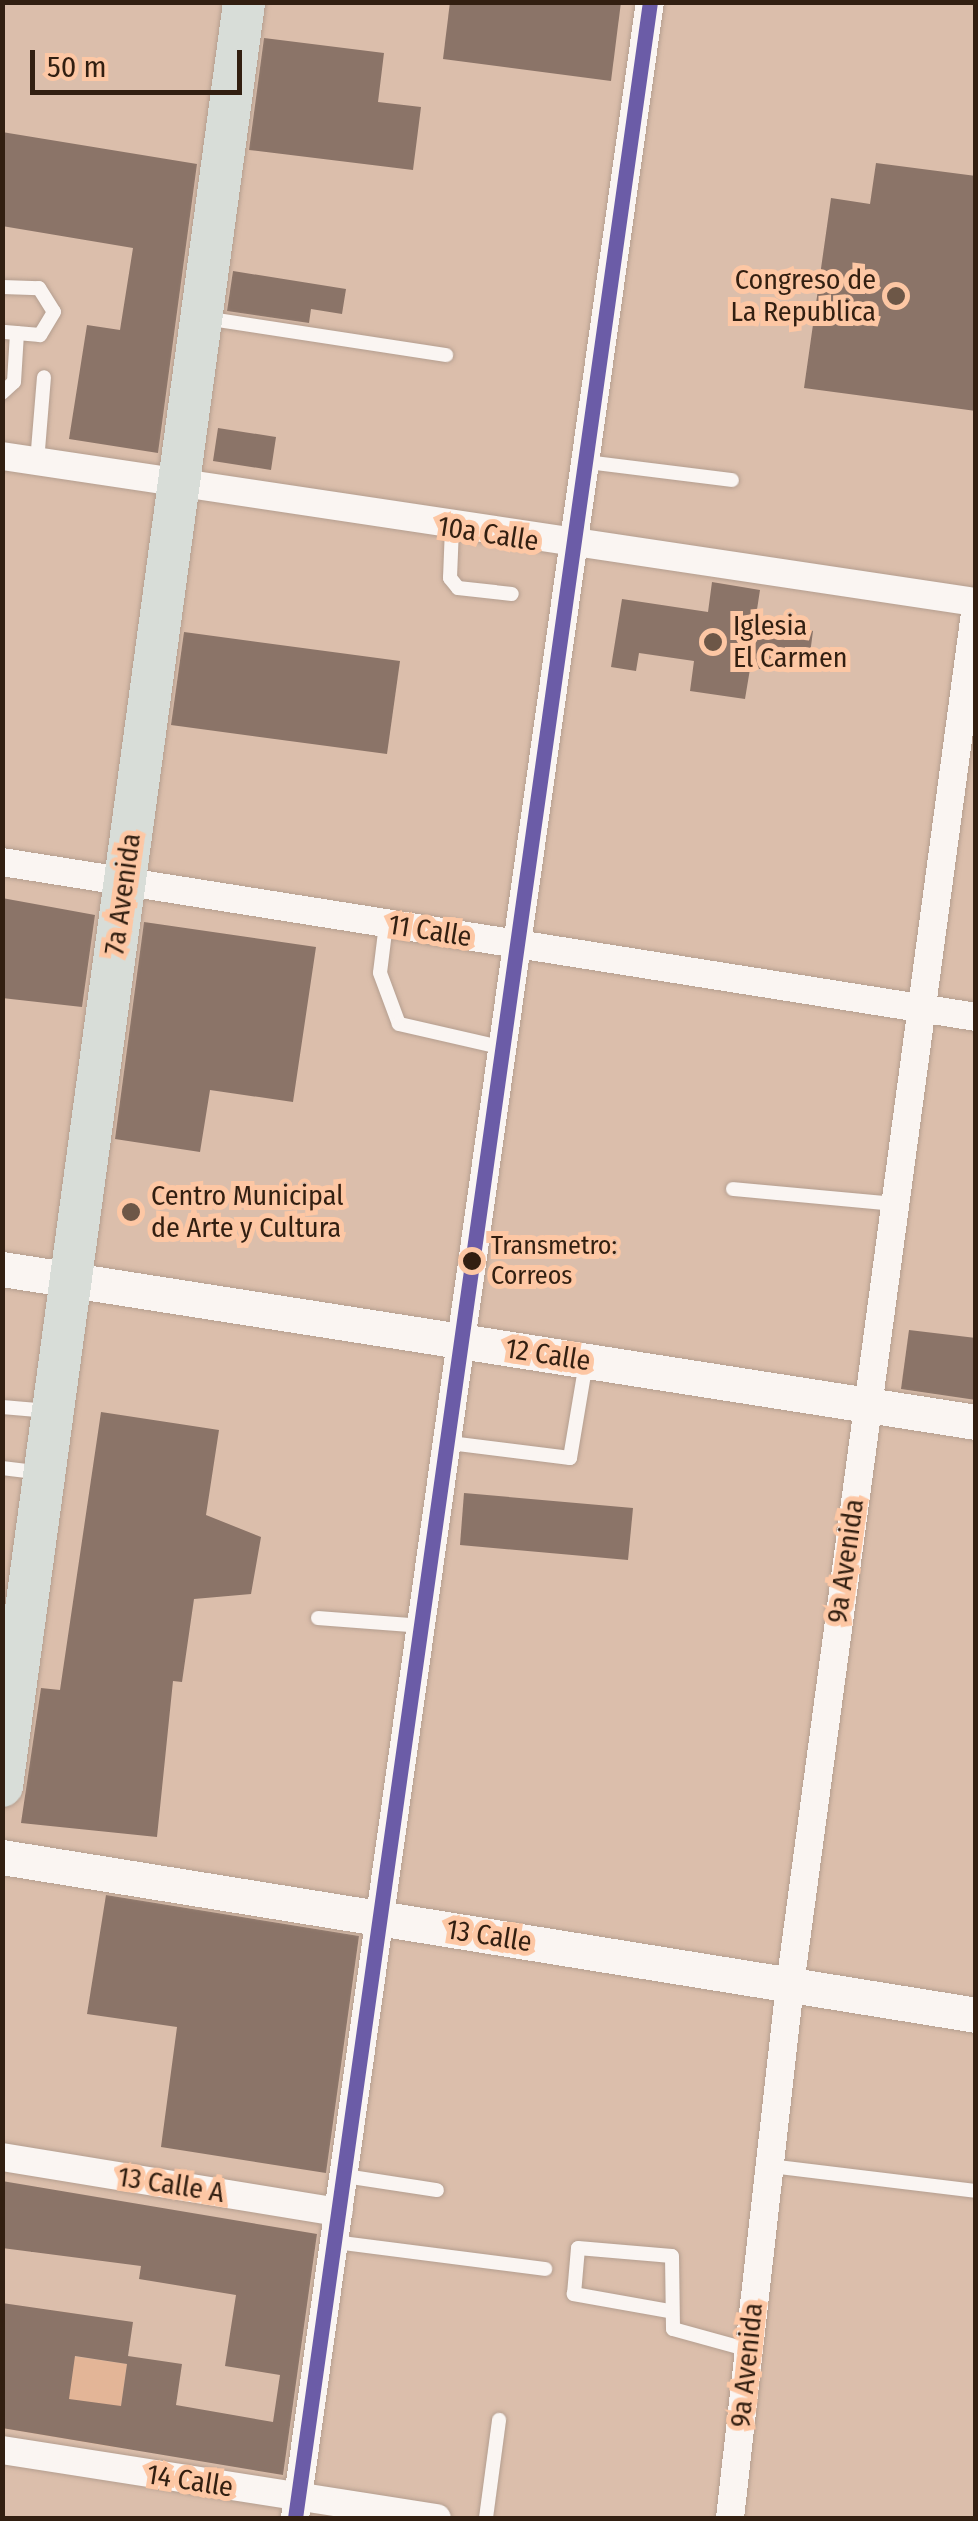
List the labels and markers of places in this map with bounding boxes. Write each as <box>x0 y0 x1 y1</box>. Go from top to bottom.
place label: Congreso de La Republica <box>731 263 876 329</box>
marker: Congreso de La Republica <box>885 285 907 307</box>
place label: Iglesia El Carmen <box>733 609 847 675</box>
marker: Iglesia El Carmen <box>702 631 724 653</box>
place label: Centro Municipal de Arte y Cultura <box>151 1179 344 1245</box>
marker: Centro Municipal de Arte y Cultura <box>120 1201 142 1223</box>
place label: Transmetro: Correos <box>491 1230 617 1292</box>
marker: Transmetro: Correos <box>462 1251 482 1271</box>

